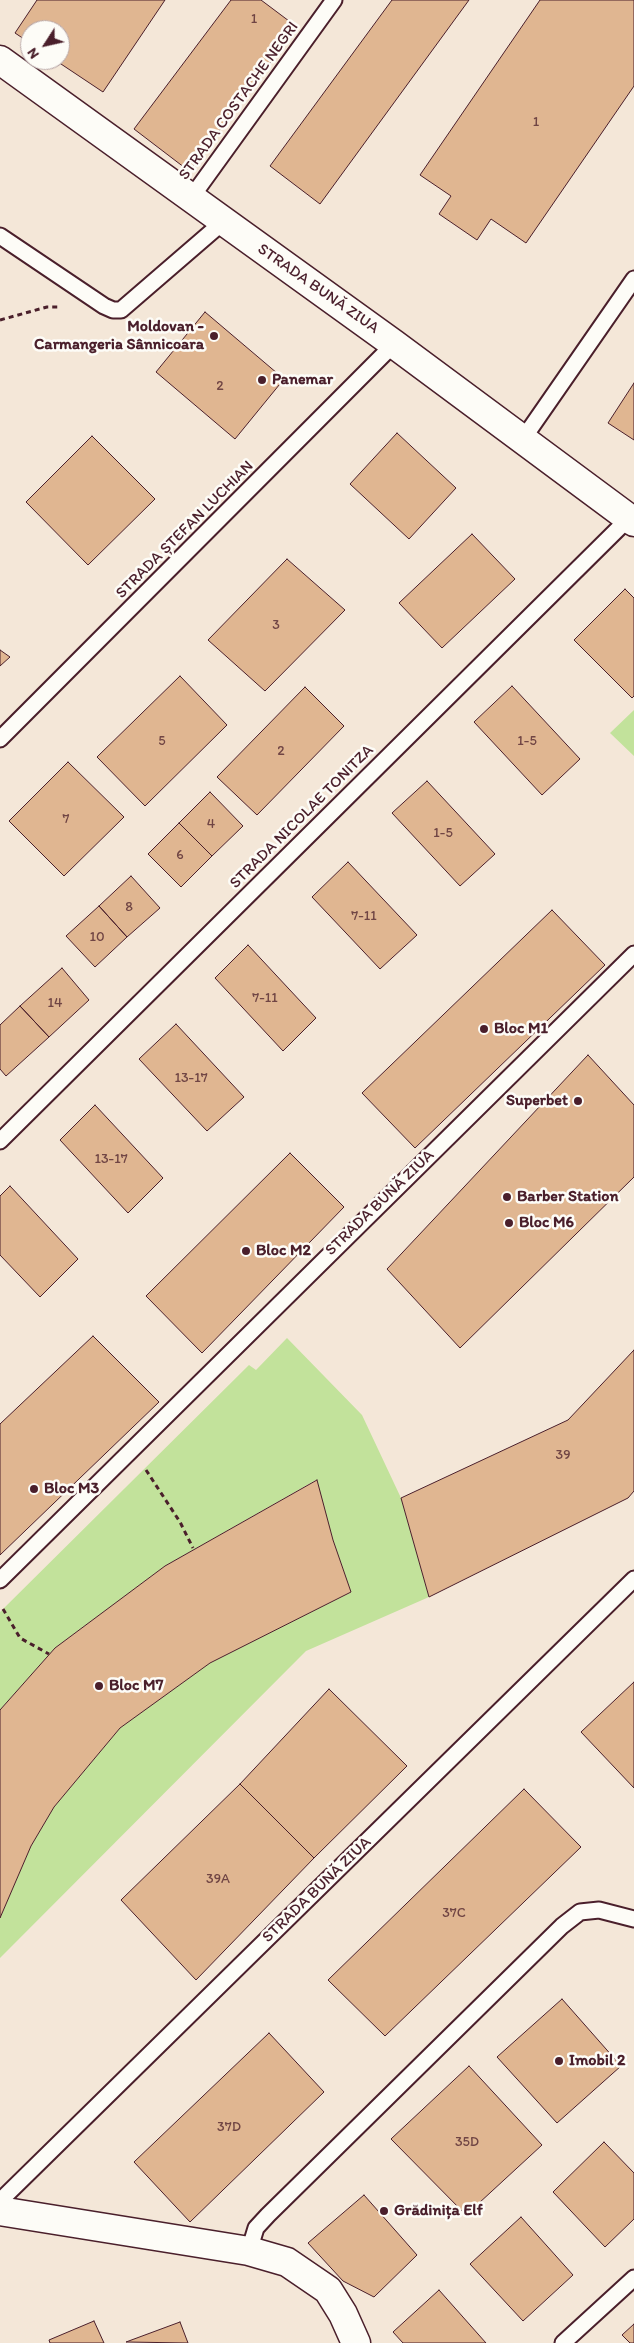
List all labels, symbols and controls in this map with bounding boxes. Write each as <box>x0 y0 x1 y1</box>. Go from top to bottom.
house number: 1 <box>251 11 257 27</box>
street label: STRADA COSTACHE NEGRI <box>175 18 303 184</box>
north arrow <box>20 20 70 70</box>
text: N <box>23 45 43 62</box>
house number: 1 <box>533 114 539 130</box>
street label: STRADA BUNĂ ZIUA <box>254 240 382 338</box>
place label: Moldovan - Carmangeria Sânnicoara <box>34 317 204 355</box>
marker: Moldovan - Carmangeria Sânnicoara <box>208 330 220 342</box>
place label: Panemar <box>272 370 333 390</box>
marker: Panemar <box>256 374 268 386</box>
house number: 2 <box>216 378 224 394</box>
street label: STRADA ȘTEFAN LUCHIAN <box>112 457 258 603</box>
house number: 3 <box>272 617 280 633</box>
house number: 5 <box>158 733 166 749</box>
house number: 1-5 <box>517 733 537 749</box>
street label: STRADA NICOLAE TONITZA <box>226 741 378 893</box>
house number: 2 <box>277 743 285 759</box>
house number: 7 <box>63 811 69 827</box>
house number: 4 <box>207 816 215 832</box>
house number: 1-5 <box>433 825 453 841</box>
house number: 6 <box>176 847 184 863</box>
house number: 8 <box>125 899 133 915</box>
house number: 7-11 <box>351 908 377 924</box>
house number: 10 <box>89 929 105 945</box>
house number: 7-11 <box>252 990 278 1006</box>
house number: 14 <box>48 995 62 1011</box>
place label: Bloc M1 <box>494 1019 548 1039</box>
marker: Bloc M1 <box>478 1023 490 1035</box>
house number: 13-17 <box>174 1070 208 1086</box>
place label: Superbet <box>506 1091 568 1111</box>
marker: Superbet <box>572 1095 584 1107</box>
street label: STRADA BUNĂ ZIUA <box>322 1146 438 1260</box>
house number: 13-17 <box>94 1151 128 1167</box>
place label: Barber Station <box>517 1187 619 1207</box>
marker: Barber Station <box>501 1191 513 1203</box>
place label: Bloc M6 <box>519 1213 574 1233</box>
marker: Bloc M6 <box>503 1217 515 1229</box>
place label: Bloc M2 <box>256 1241 311 1261</box>
marker: Bloc M2 <box>240 1245 252 1257</box>
house number: 39 <box>556 1447 570 1463</box>
place label: Bloc M3 <box>44 1479 99 1499</box>
marker: Bloc M3 <box>28 1483 40 1495</box>
place label: Bloc M7 <box>109 1676 163 1696</box>
marker: Bloc M7 <box>93 1680 105 1692</box>
street label: STRADA BUNĂ ZIUA <box>259 1833 375 1947</box>
house number: 39A <box>206 1871 230 1887</box>
house number: 37C <box>442 1905 466 1921</box>
place label: Imobil 2 <box>569 2051 625 2071</box>
marker: Imobil 2 <box>553 2055 565 2067</box>
house number: 37D <box>217 2119 241 2135</box>
house number: 35D <box>455 2134 479 2150</box>
place label: Grădinița Elf <box>394 2201 483 2221</box>
marker: Grădinița Elf <box>378 2205 390 2217</box>

